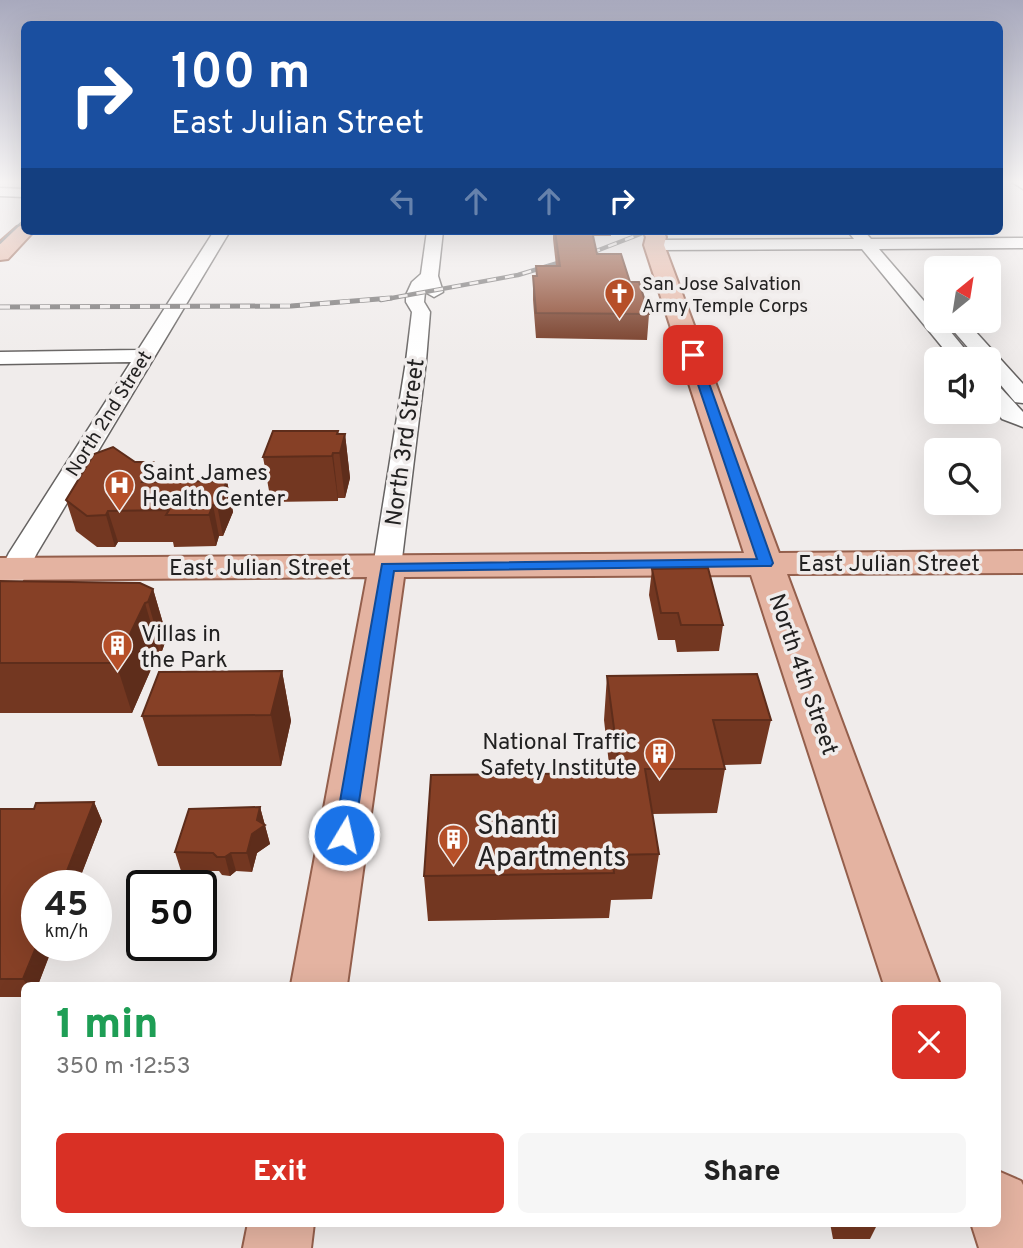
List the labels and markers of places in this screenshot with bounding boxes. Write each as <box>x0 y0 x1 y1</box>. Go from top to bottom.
place label: San Jose Salvation Army Temple Corps <box>642 273 808 319</box>
church icon: San Jose Salvation Army Temple Corps <box>602 277 636 321</box>
pin <box>663 325 723 385</box>
place label: Saint James Health Center <box>142 460 285 515</box>
hospital icon: Saint James Health Center <box>102 468 136 512</box>
place label: Villas in the Park <box>141 621 228 676</box>
building icon: Villas in the Park <box>101 629 135 673</box>
place label: National Traffic Safety Institute <box>480 729 637 784</box>
building icon: National Traffic Safety Institute <box>643 737 677 781</box>
place label: Shanti Apartments <box>477 809 626 877</box>
building icon: Shanti Apartments <box>437 823 471 867</box>

